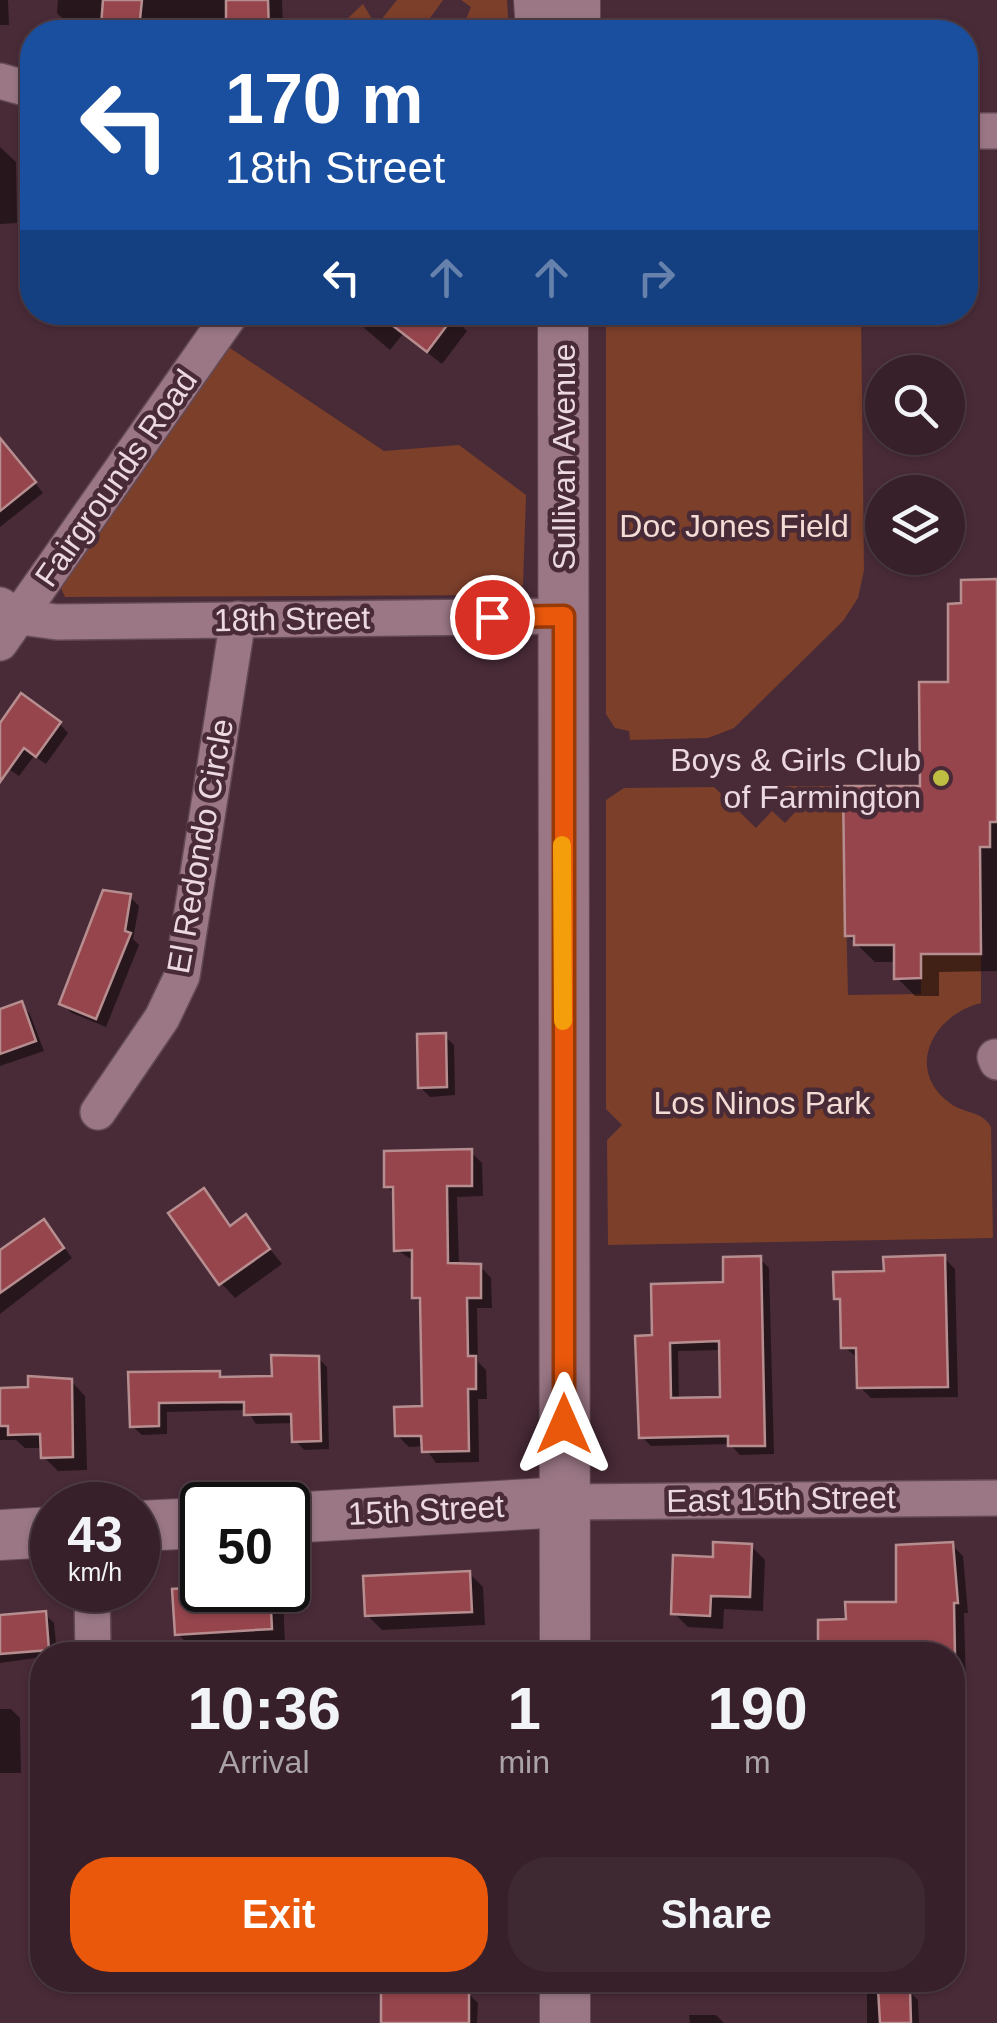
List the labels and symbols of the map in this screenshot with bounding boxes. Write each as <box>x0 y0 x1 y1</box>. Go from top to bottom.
street label: Sullivan Avenue <box>546 343 582 571</box>
street label: Fairgrounds Road <box>28 363 204 593</box>
park label: Doc Jones Field <box>619 508 849 544</box>
pin <box>450 575 535 660</box>
street label: 18th Street <box>213 600 371 638</box>
street label: El Redondo Circle <box>160 716 240 976</box>
place label: Boys & Girls Club of Farmington <box>670 742 921 815</box>
marker: Boys & Girls Club of Farmington <box>930 767 952 789</box>
park label: Los Ninos Park <box>654 1085 871 1121</box>
position arrow <box>512 1372 616 1476</box>
street label: East 15th Street <box>666 1479 896 1519</box>
speed limit sign: 50 <box>180 1482 310 1612</box>
street label: 15th Street <box>347 1488 505 1532</box>

